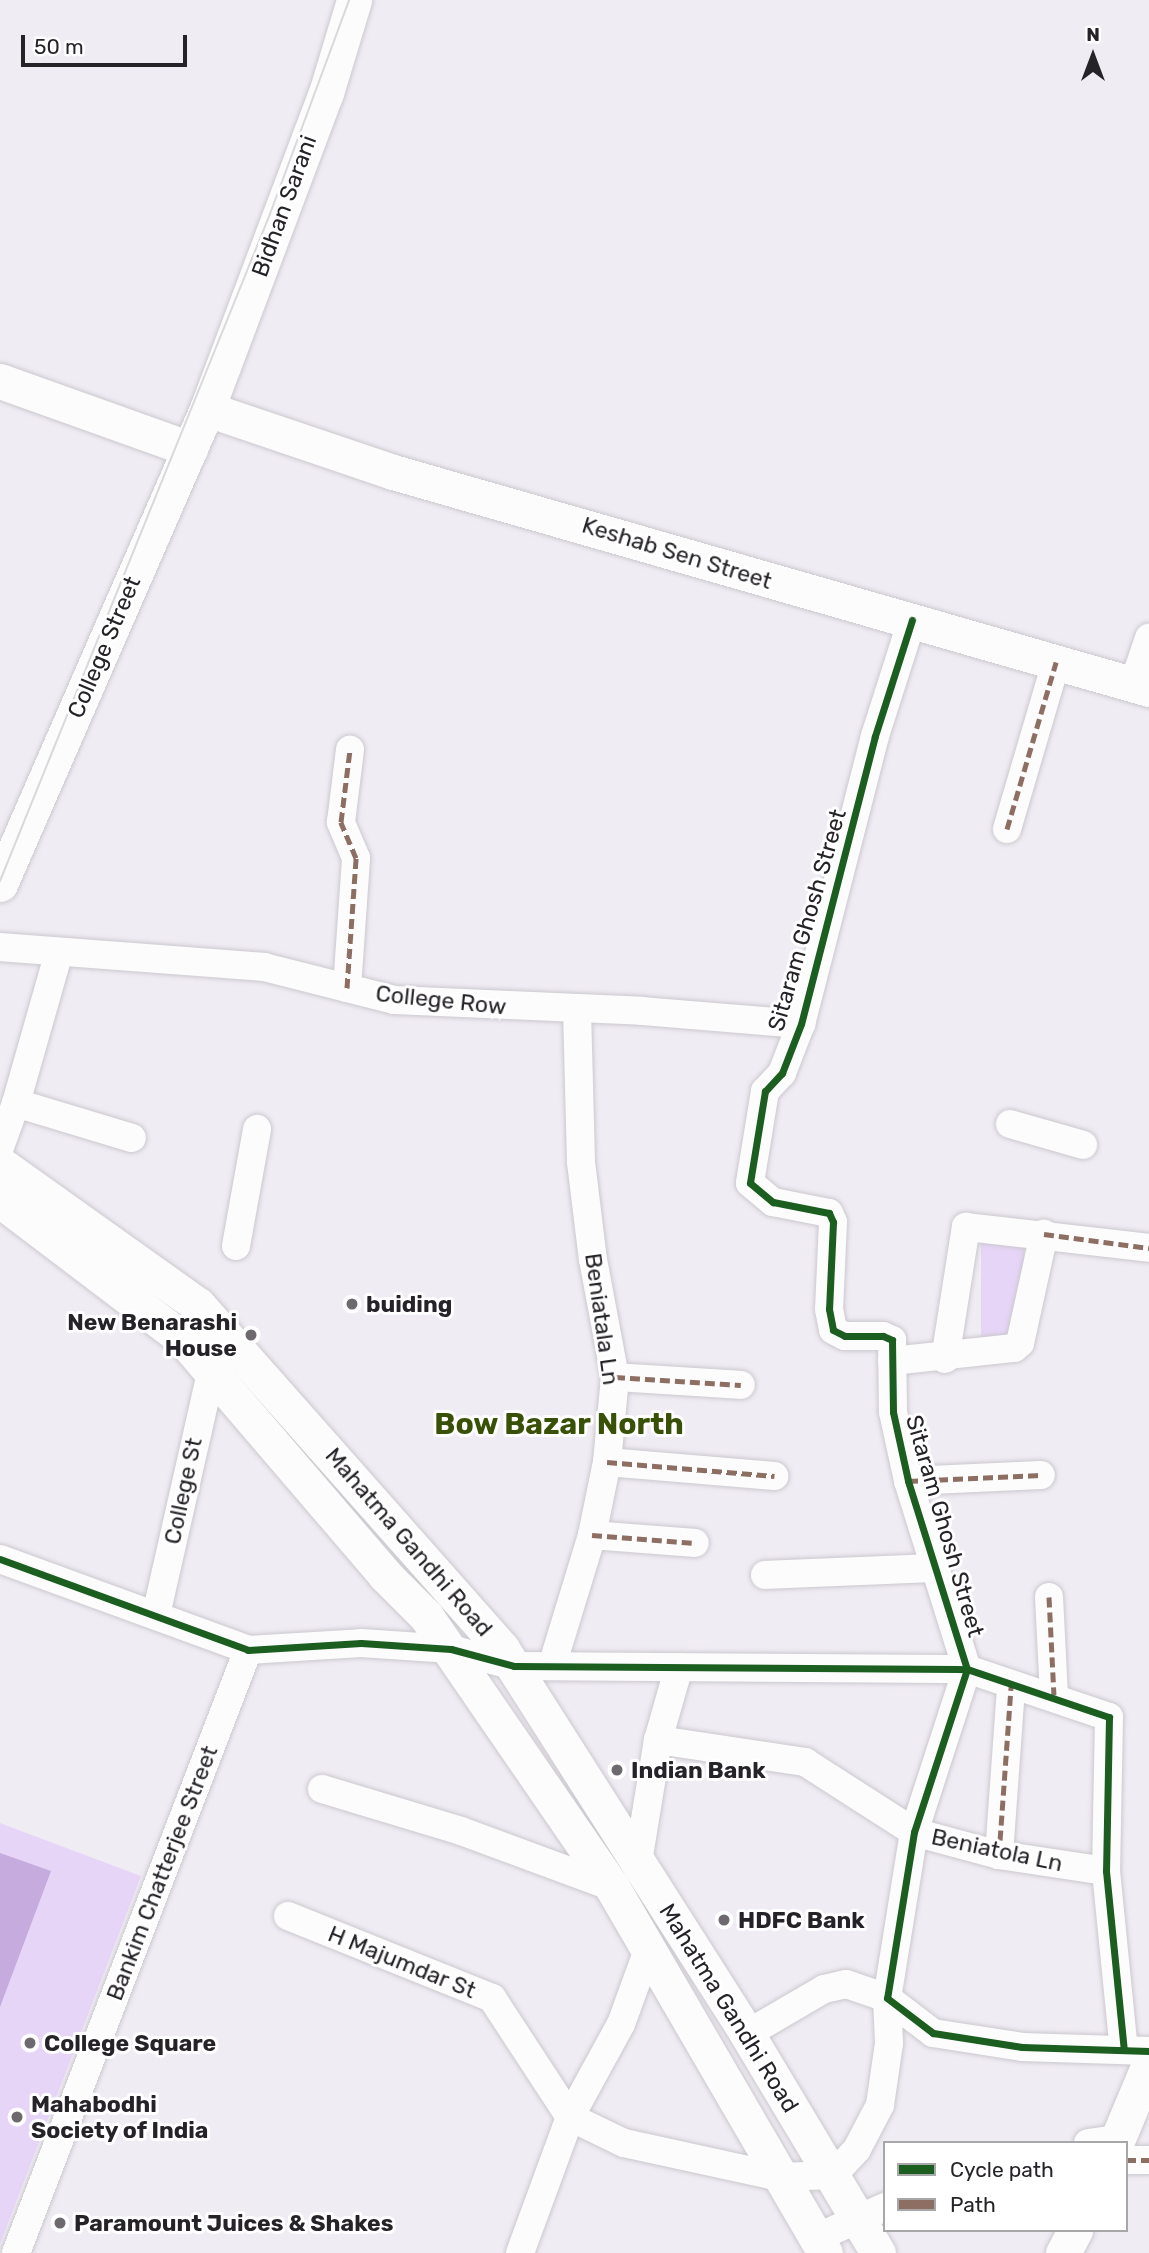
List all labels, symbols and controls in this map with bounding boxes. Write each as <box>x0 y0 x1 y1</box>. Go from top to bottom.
scale bar <box>24 21 191 65</box>
north arrow <box>1058 21 1128 91</box>
text: N <box>1086 23 1100 46</box>
text: 50 m <box>34 34 84 59</box>
street label: Bidhan Sarani <box>246 131 322 281</box>
street label: Keshab Sen Street <box>579 511 775 595</box>
street label: College Street <box>62 572 146 722</box>
street label: Sitaram Ghosh Street <box>762 806 852 1034</box>
street label: College Row <box>374 979 508 1021</box>
street label: Beniatala Ln <box>579 1251 625 1387</box>
place label: buiding <box>366 1290 452 1318</box>
marker: buiding <box>344 1296 360 1312</box>
place label: New Benarashi House <box>67 1308 237 1362</box>
marker: New Benarashi House <box>243 1327 259 1343</box>
district label: Bow Bazar North <box>434 1406 684 1442</box>
street label: Sitaram Ghosh Street <box>900 1412 990 1640</box>
street label: College St <box>158 1435 208 1547</box>
street label: Mahatma Gandhi Road <box>320 1442 498 1642</box>
street label: Bankim Chatterjee Street <box>101 1742 223 2004</box>
place label: Indian Bank <box>631 1756 766 1784</box>
marker: Indian Bank <box>609 1762 625 1778</box>
street label: Beniatola Ln <box>929 1823 1065 1877</box>
street label: Mahatma Gandhi Road <box>653 1898 805 2118</box>
place label: HDFC Bank <box>738 1906 865 1934</box>
marker: HDFC Bank <box>716 1912 732 1928</box>
street label: H Majumdar St <box>324 1920 480 2004</box>
place label: College Square <box>44 2029 216 2057</box>
marker: College Square <box>22 2035 38 2051</box>
place label: Mahabodhi Society of India <box>31 2090 209 2144</box>
marker: Mahabodhi Society of India <box>9 2109 25 2125</box>
legend <box>883 2141 1128 2232</box>
text: Cycle path <box>950 2157 1054 2182</box>
text: Path <box>950 2192 996 2217</box>
place label: Paramount Juices & Shakes <box>74 2209 393 2237</box>
marker: Paramount Juices & Shakes <box>52 2215 68 2231</box>

